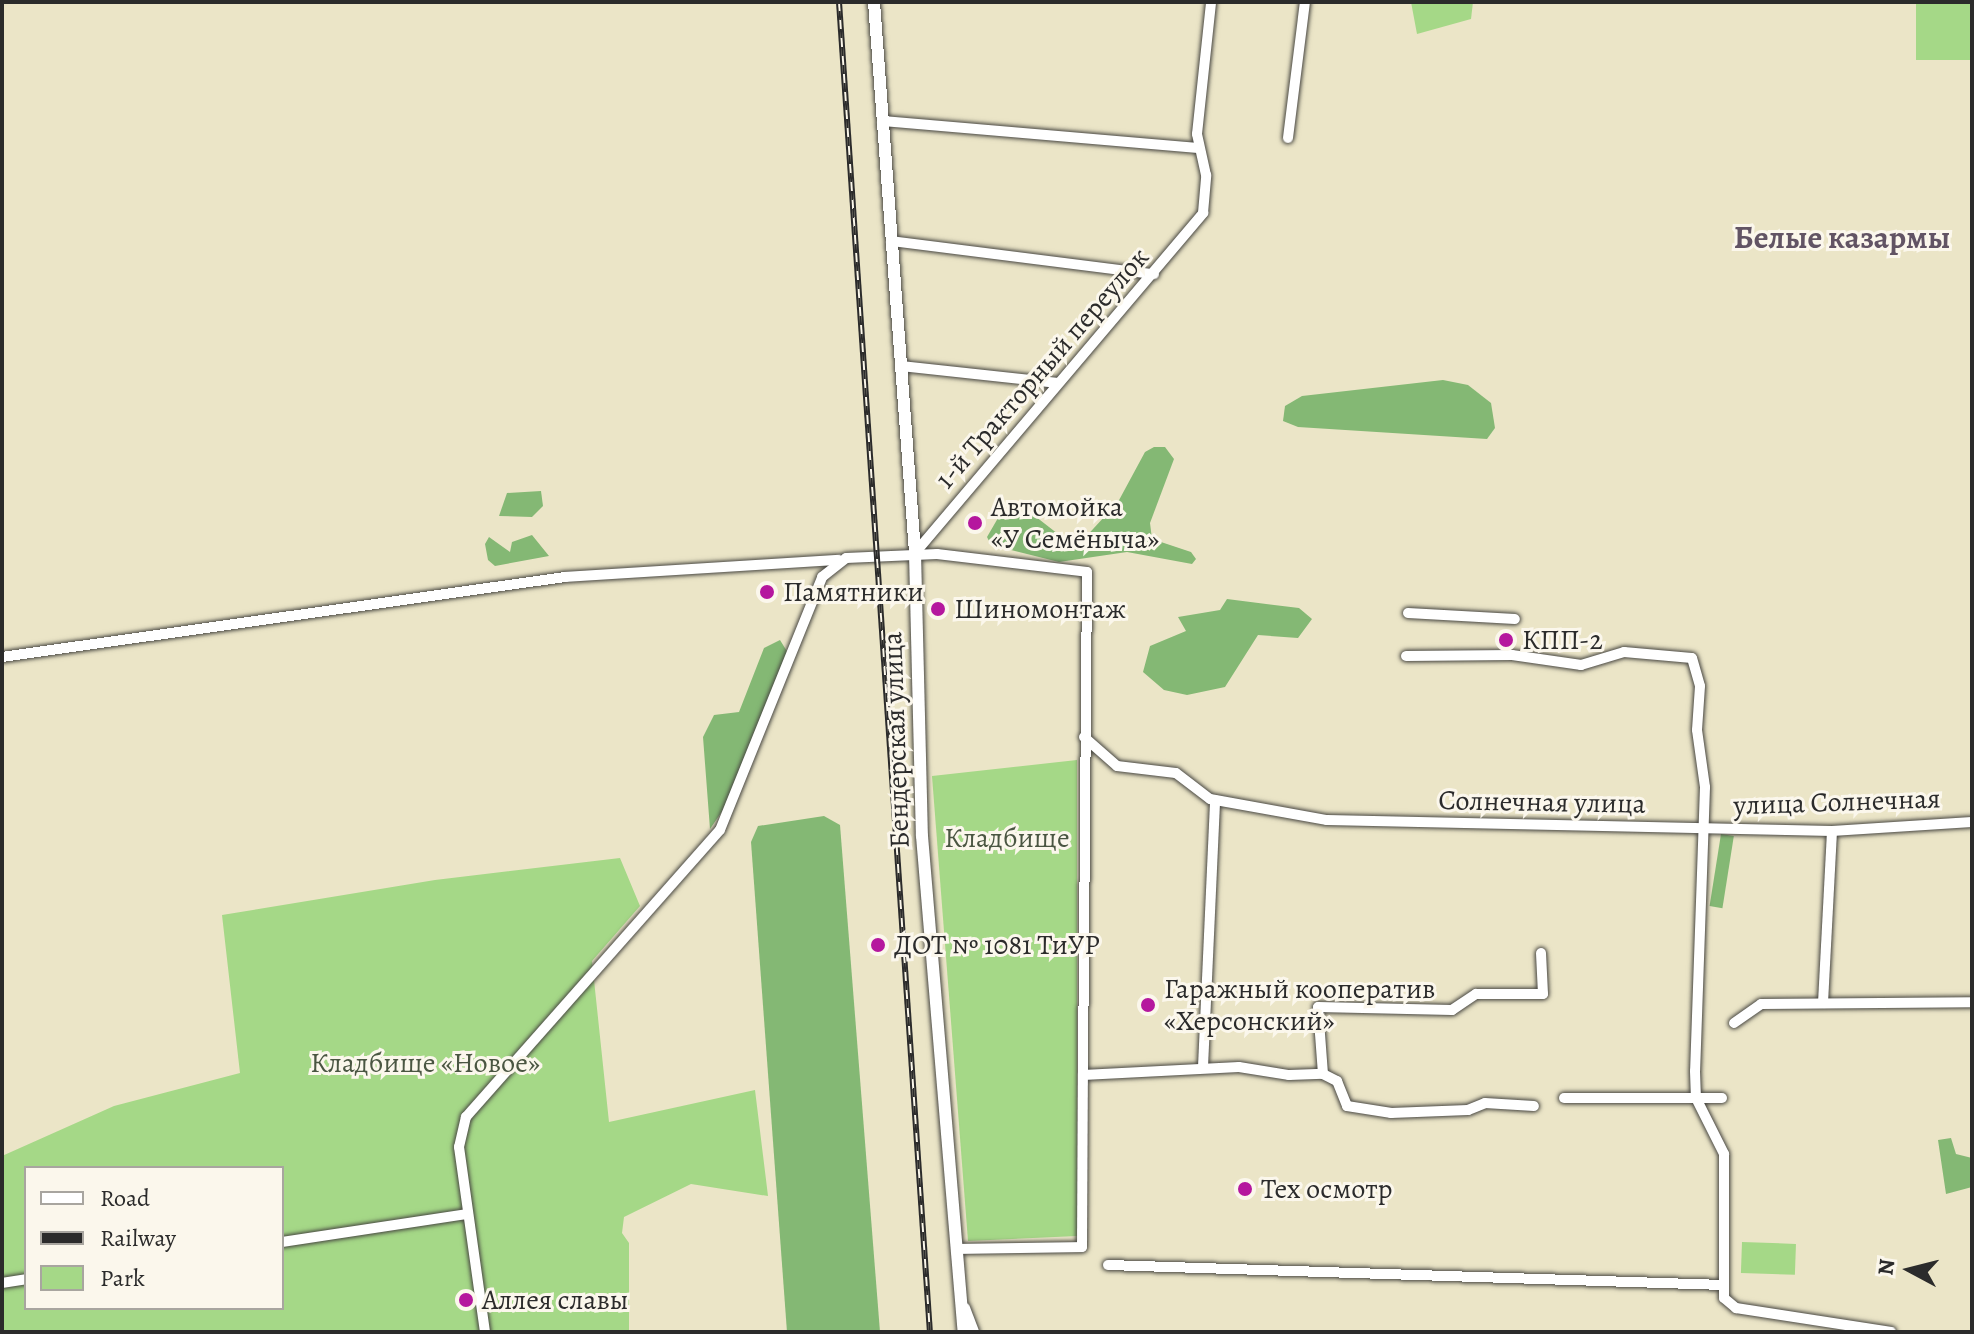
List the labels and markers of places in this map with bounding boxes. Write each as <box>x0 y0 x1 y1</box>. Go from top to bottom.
place label: Автомойка «У Семёныча» <box>991 490 1159 556</box>
marker: Автомойка «У Семёныча» <box>966 514 984 532</box>
place label: Памятники <box>783 575 924 609</box>
marker: Памятники <box>758 583 776 601</box>
place label: Шиномонтаж <box>954 592 1126 626</box>
marker: Шиномонтаж <box>929 600 947 618</box>
place label: КПП-2 <box>1522 623 1603 657</box>
marker: КПП-2 <box>1497 631 1515 649</box>
place label: ДОТ № 1081 ТиУР <box>894 928 1100 962</box>
marker: ДОТ № 1081 ТиУР <box>869 936 887 954</box>
place label: Гаражный кооператив «Херсонский» <box>1164 972 1435 1038</box>
marker: Гаражный кооператив «Херсонский» <box>1139 996 1157 1014</box>
place label: Тех осмотр <box>1261 1172 1392 1206</box>
marker: Тех осмотр <box>1236 1180 1254 1198</box>
place label: Аллея славы <box>482 1283 628 1317</box>
marker: Аллея славы <box>457 1291 475 1309</box>

